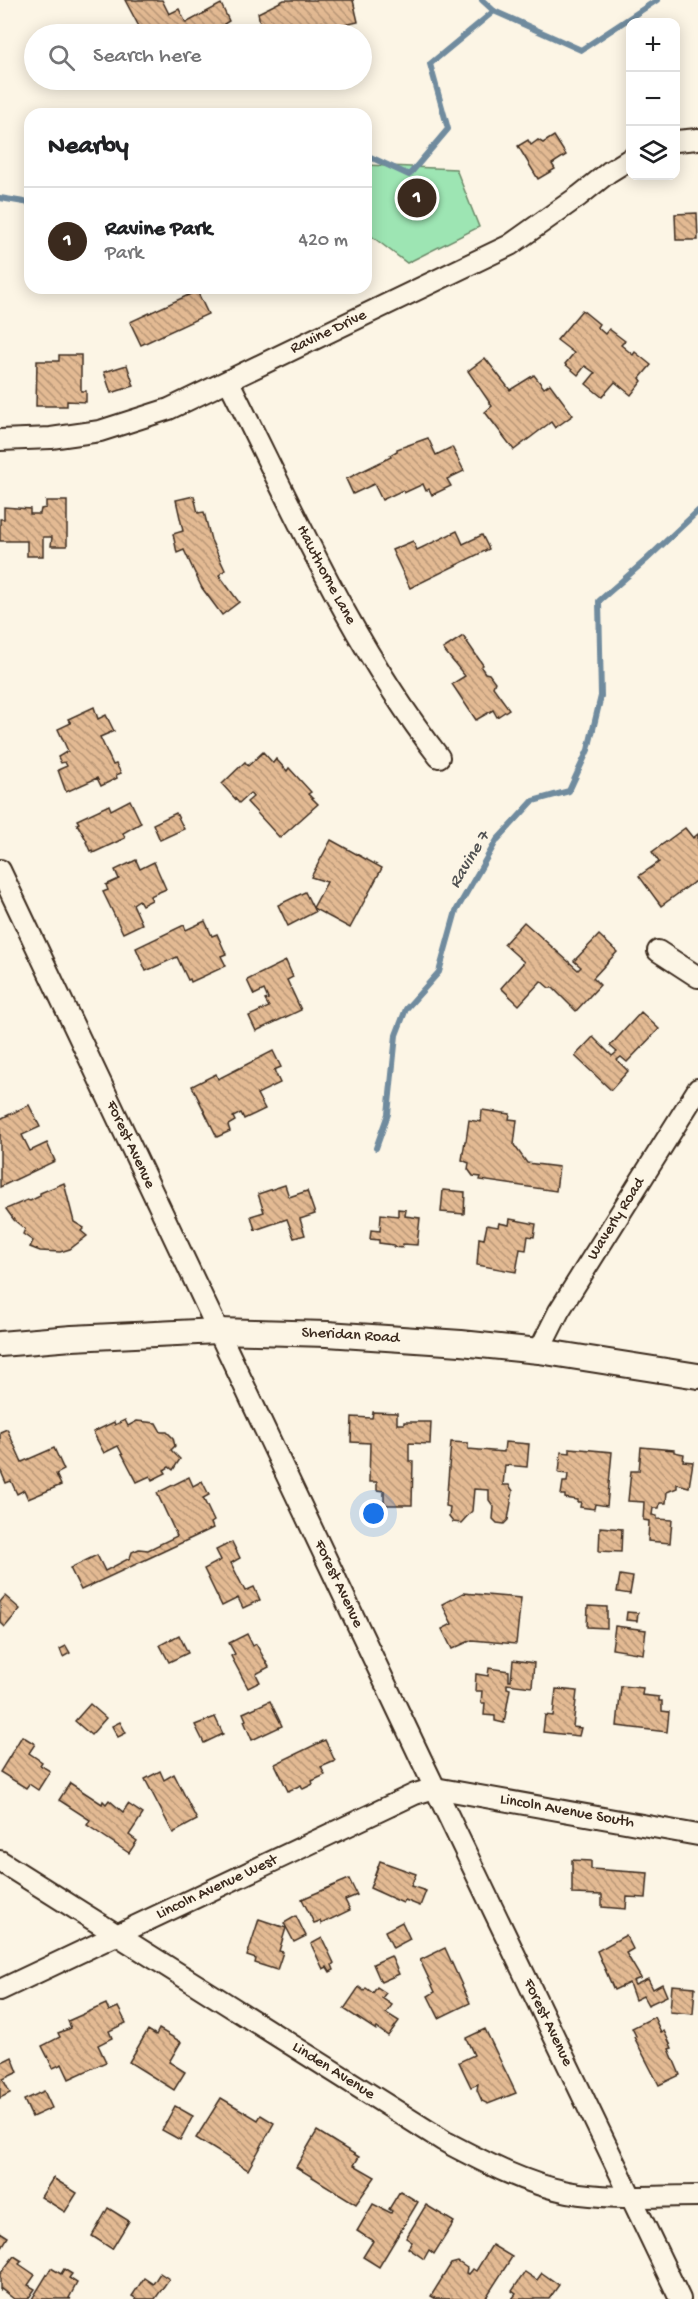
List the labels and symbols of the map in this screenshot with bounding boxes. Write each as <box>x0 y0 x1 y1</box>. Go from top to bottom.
pin: 1 <box>398 176 436 220</box>
street label: Ravine Drive <box>287 306 370 359</box>
street label: Hawthorne Lane <box>292 522 360 629</box>
water label: Ravine 7 <box>445 826 496 892</box>
street label: Forest Avenue <box>101 1097 159 1192</box>
street label: Waverly Road <box>584 1173 650 1264</box>
street label: Sheridan Road <box>301 1324 402 1348</box>
your location <box>359 1499 388 1528</box>
street label: Forest Avenue <box>309 1536 367 1632</box>
street label: Lincoln Avenue South <box>498 1790 636 1833</box>
street label: Lincoln Avenue West <box>153 1850 282 1924</box>
street label: Forest Avenue <box>518 1975 577 2070</box>
street label: Linden Avenue <box>288 2038 379 2105</box>

